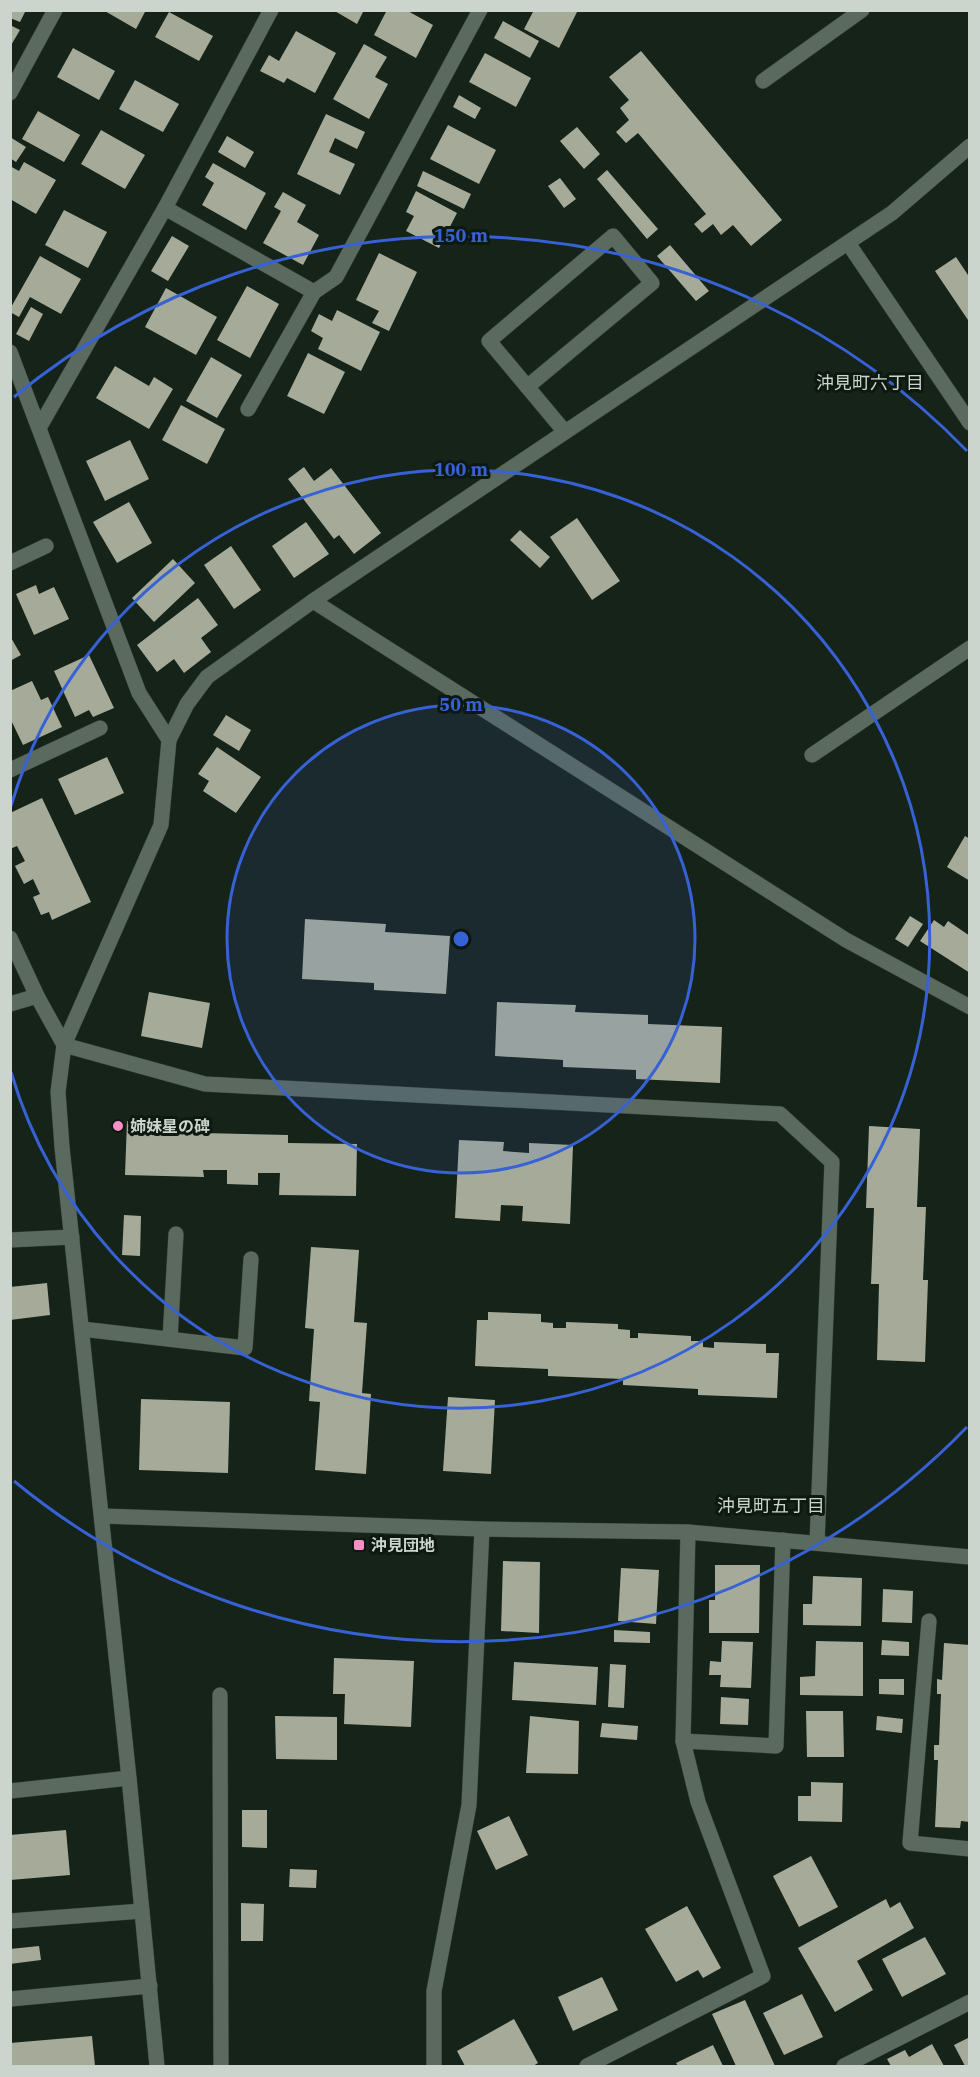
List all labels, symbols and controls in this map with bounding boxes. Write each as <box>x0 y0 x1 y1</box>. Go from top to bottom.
text: 150 m <box>434 224 489 247</box>
district label: 沖見町六丁目 <box>816 371 924 394</box>
text: 100 m <box>434 458 489 481</box>
text: 50 m <box>439 693 483 716</box>
centre of rings <box>451 929 471 949</box>
place label: 姉妹星の碑 <box>130 1116 210 1136</box>
marker: 姉妹星の碑 <box>111 1119 125 1133</box>
district label: 沖見町五丁目 <box>717 1494 825 1517</box>
place label: 沖見団地 <box>371 1535 435 1555</box>
marker: 沖見団地 <box>352 1538 366 1552</box>

